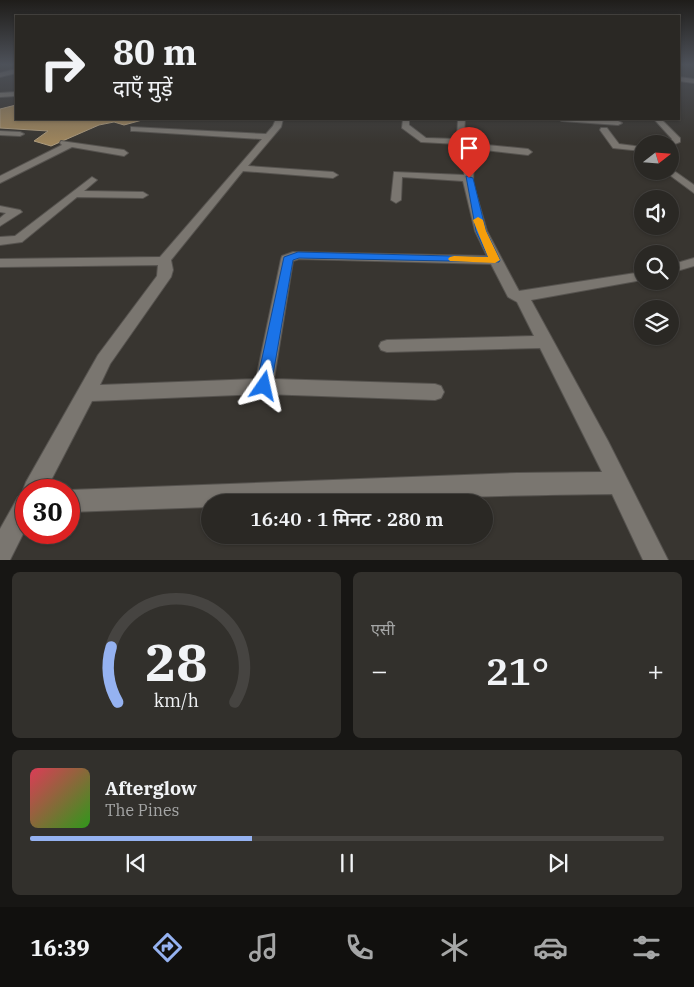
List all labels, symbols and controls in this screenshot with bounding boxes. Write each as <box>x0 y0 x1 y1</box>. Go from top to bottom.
text: 80 m <box>113 29 197 75</box>
icon: right <box>30 35 95 100</box>
text: दाएँ मुड़ें <box>113 73 173 102</box>
pin <box>448 127 490 178</box>
icon: arrive <box>455 134 483 162</box>
north arrow <box>634 135 679 180</box>
map controls <box>634 135 679 345</box>
button: sound <box>634 190 679 235</box>
button: search <box>634 245 679 290</box>
button: layers <box>634 300 679 345</box>
position arrow <box>237 359 289 411</box>
speed limit sign: 30 <box>15 479 80 544</box>
text: 16:40 · 1 मिनट · 280 m <box>250 507 444 531</box>
text: एसी <box>371 619 395 639</box>
text: 28 <box>145 628 208 695</box>
text: 21° <box>486 646 549 695</box>
text: − <box>371 652 388 689</box>
text: + <box>647 652 664 689</box>
text: km/h <box>154 689 199 712</box>
text: Afterglow <box>105 776 197 800</box>
text: The Pines <box>105 800 179 820</box>
icon: previous <box>122 849 150 877</box>
icon: pause <box>333 849 361 877</box>
icon: next <box>544 849 572 877</box>
icon: directions <box>150 930 185 965</box>
icon: music <box>246 930 281 965</box>
icon: phone <box>342 930 377 965</box>
icon: climate <box>437 930 472 965</box>
icon: car <box>533 930 568 965</box>
icon: filters <box>629 930 664 965</box>
text: 16:39 <box>30 933 90 962</box>

